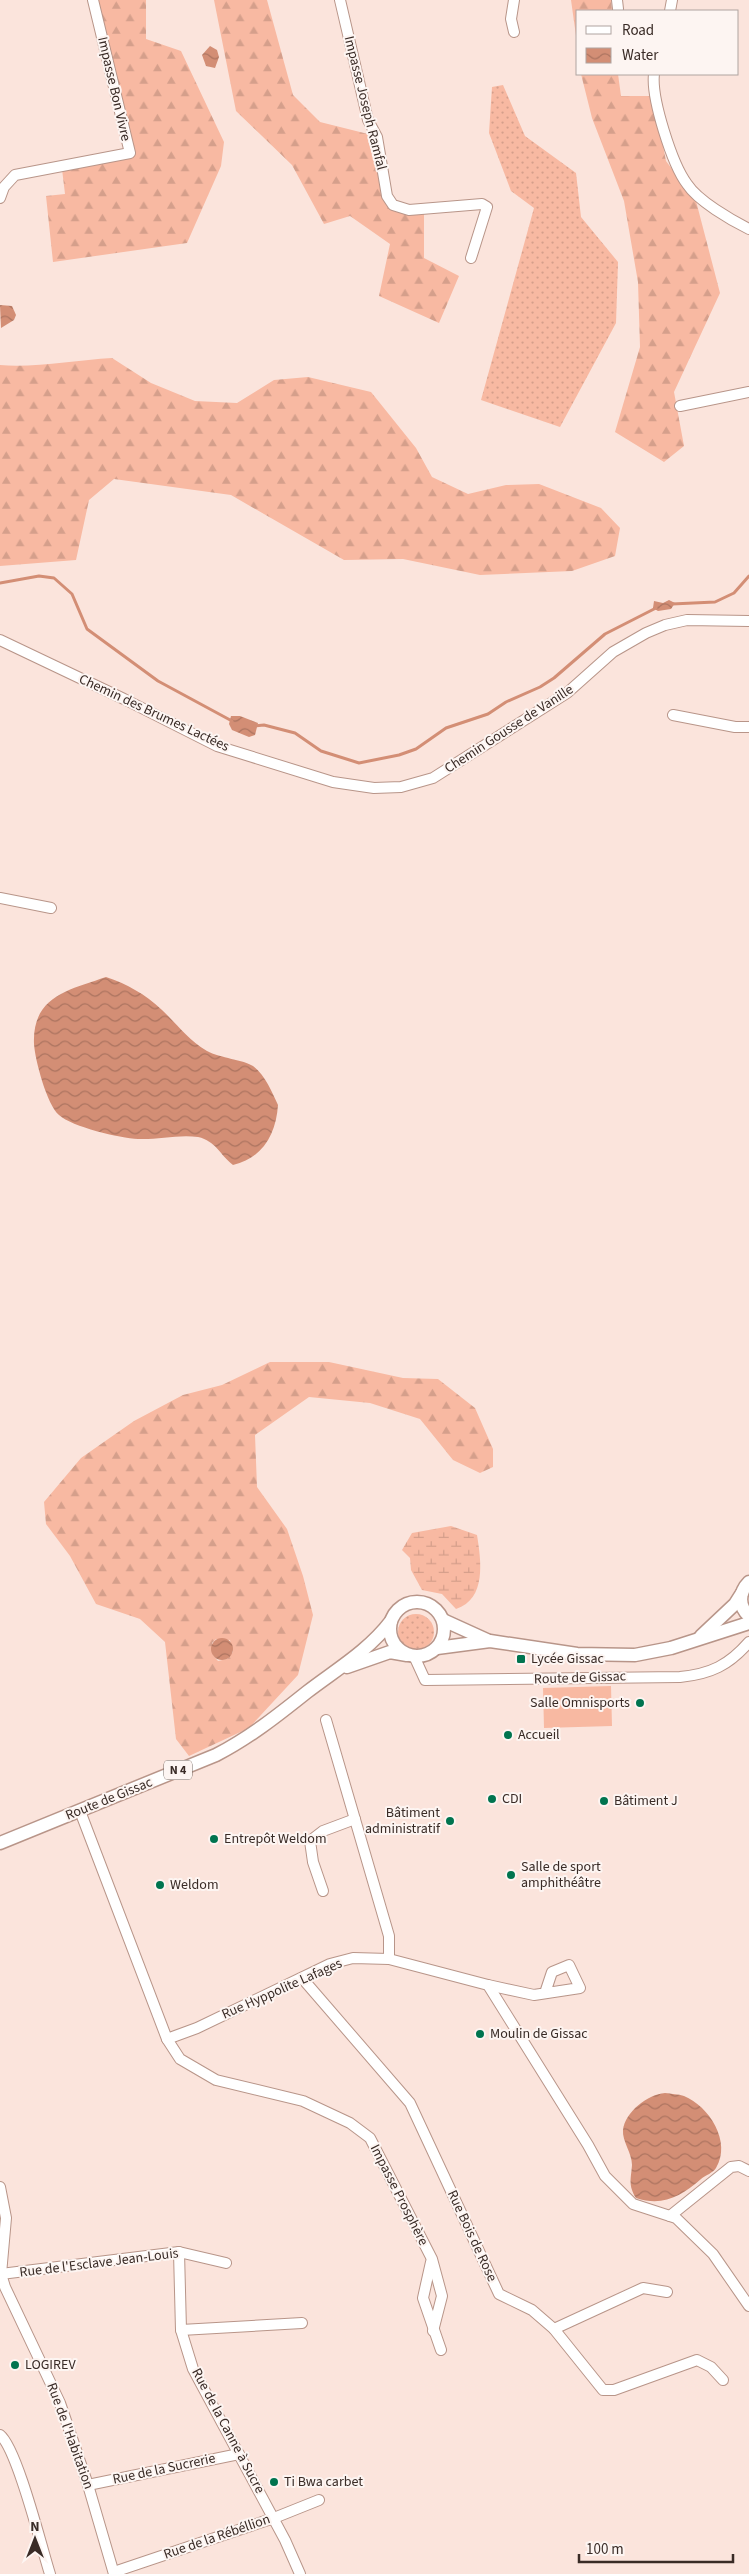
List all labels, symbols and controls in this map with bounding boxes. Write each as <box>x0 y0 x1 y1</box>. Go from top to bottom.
legend <box>576 10 739 75</box>
text: Road <box>622 20 654 41</box>
street label: Impasse Joseph Ramfal <box>339 34 391 173</box>
street label: Impasse Bon Vivre <box>92 35 136 143</box>
text: Water <box>622 45 659 66</box>
street label: Chemin des Brumes Lactées <box>76 669 233 757</box>
street label: Chemin Gousse de Vanille <box>441 680 577 778</box>
place label: Lycée Gissac <box>531 1649 604 1669</box>
marker: Lycée Gissac <box>515 1653 527 1665</box>
street label: Route de Gissac <box>534 1666 627 1690</box>
place label: Salle Omnisports <box>530 1693 630 1713</box>
marker: Salle Omnisports <box>634 1697 646 1709</box>
place label: Accueil <box>518 1725 560 1745</box>
marker: Accueil <box>502 1729 514 1741</box>
road number: N 4 <box>164 1760 192 1780</box>
street label: Route de Gissac <box>63 1772 156 1826</box>
place label: CDI <box>502 1789 522 1809</box>
place label: Bâtiment J <box>614 1791 678 1811</box>
marker: CDI <box>486 1793 498 1805</box>
marker: Bâtiment J <box>598 1795 610 1807</box>
place label: Bâtiment administratif <box>365 1803 441 1839</box>
marker: Bâtiment administratif <box>444 1815 456 1827</box>
place label: Entrepôt Weldom <box>224 1829 327 1849</box>
marker: Entrepôt Weldom <box>208 1833 220 1845</box>
place label: Salle de sport amphithéâtre <box>521 1857 601 1893</box>
marker: Salle de sport amphithéâtre <box>505 1869 517 1881</box>
place label: Weldom <box>170 1875 218 1895</box>
marker: Weldom <box>154 1879 166 1891</box>
street label: Rue Hyppolite Lafages <box>219 1953 345 2025</box>
place label: Moulin de Gissac <box>490 2024 588 2044</box>
marker: Moulin de Gissac <box>474 2028 486 2040</box>
street label: Impasse Prosphère <box>365 2141 433 2249</box>
street label: Rue Bois de Rose <box>442 2187 502 2285</box>
street label: Rue de l'Esclave Jean-Louis <box>18 2243 180 2283</box>
place label: LOGIREV <box>25 2355 76 2375</box>
marker: LOGIREV <box>9 2359 21 2371</box>
street label: Rue de la Canne à Sucre <box>186 2365 270 2497</box>
street label: Rue de l'Habitation <box>41 2380 99 2492</box>
street label: Rue de la Sucrerie <box>111 2448 217 2490</box>
place label: Ti Bwa carbet <box>284 2472 363 2492</box>
marker: Ti Bwa carbet <box>268 2476 280 2488</box>
street label: Rue de la Rébéllion <box>161 2509 273 2565</box>
north arrow <box>10 2514 60 2564</box>
text: N <box>30 2517 40 2537</box>
scale bar <box>579 2532 733 2564</box>
text: 100 m <box>586 2539 624 2560</box>

